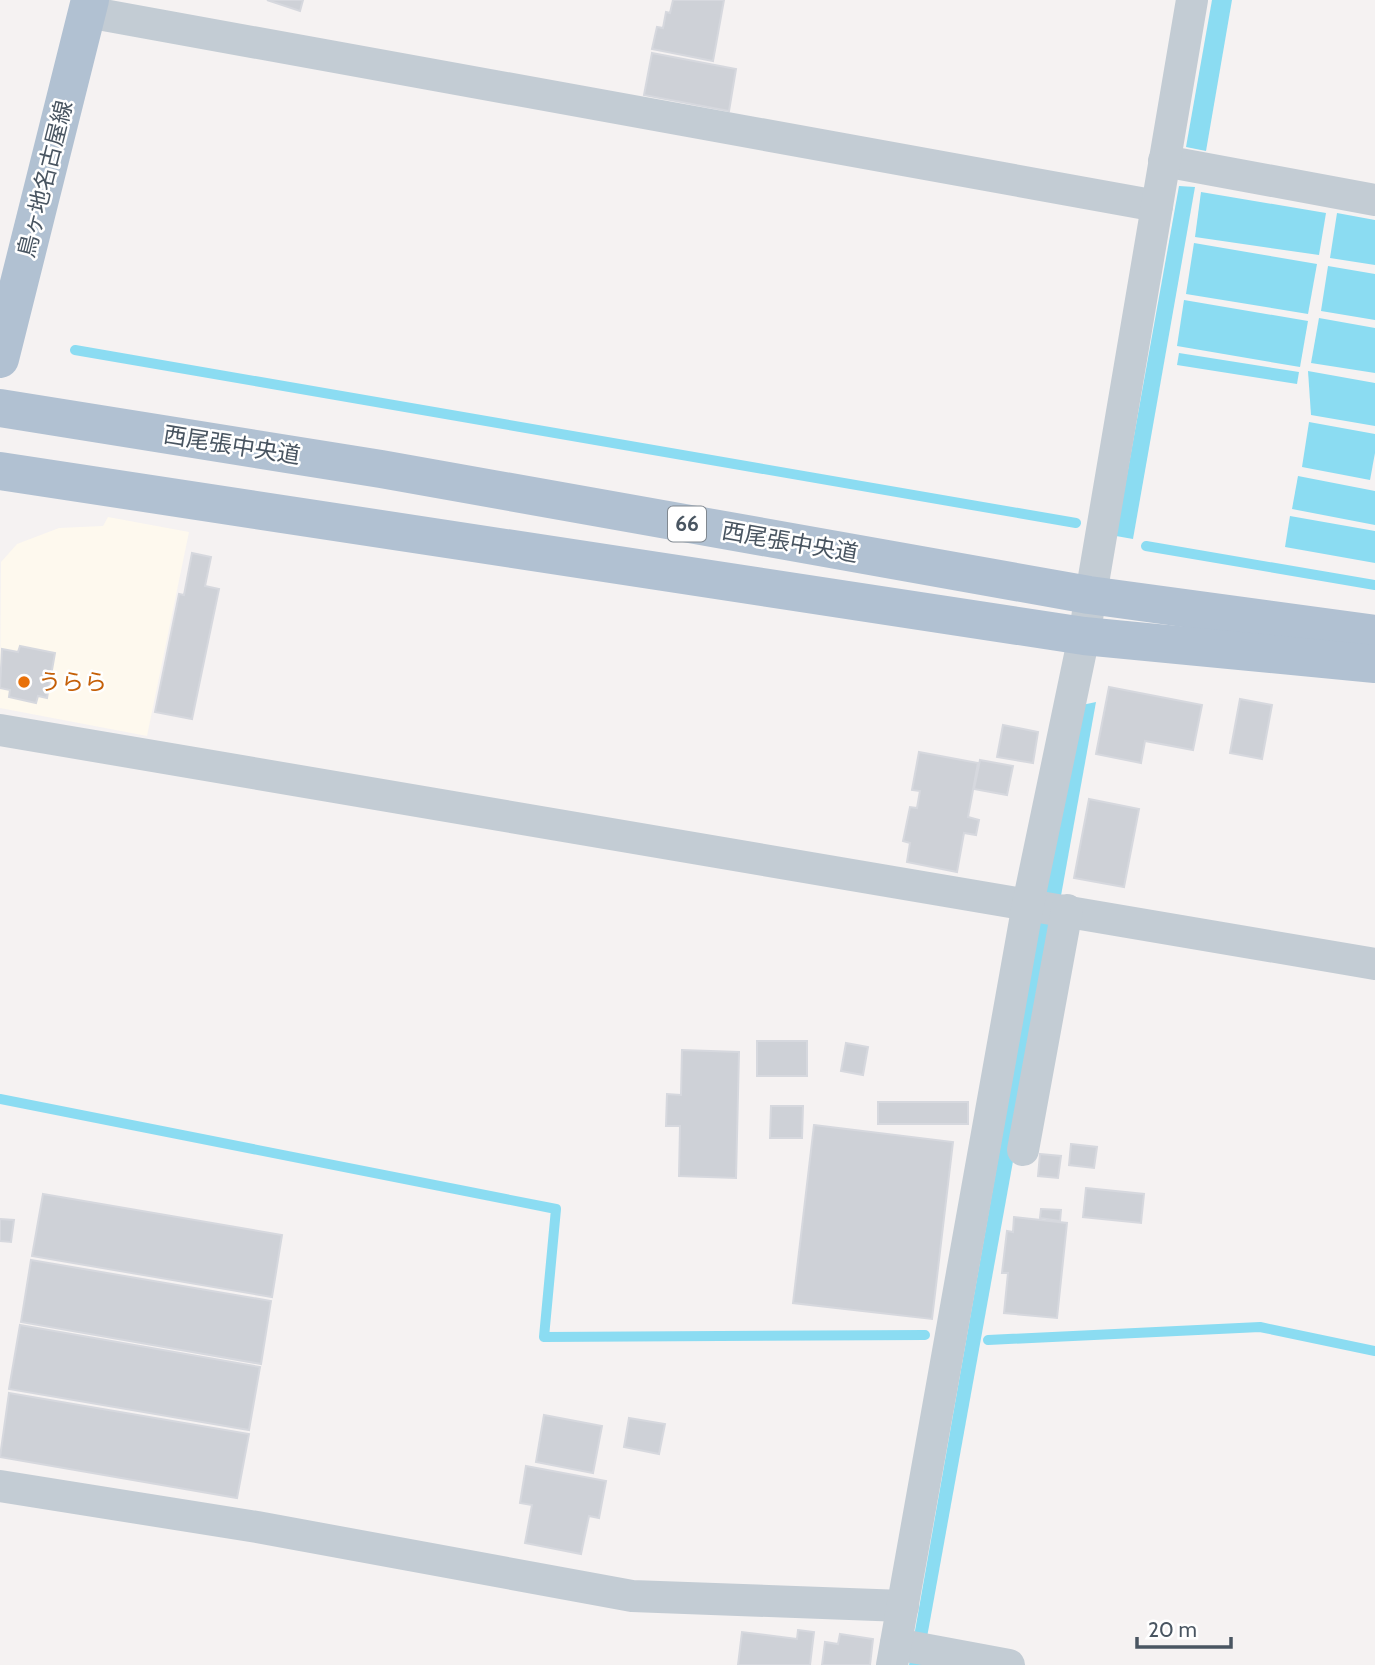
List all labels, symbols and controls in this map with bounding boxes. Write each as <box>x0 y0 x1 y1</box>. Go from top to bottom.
street label: 鳥ヶ地名古屋線 <box>12 98 78 260</box>
street label: 西尾張中央道 <box>162 420 302 470</box>
road number: 66 <box>668 506 706 542</box>
street label: 西尾張中央道 <box>720 516 860 568</box>
place label: うらら <box>38 668 107 696</box>
marker: うらら <box>16 674 32 690</box>
scale bar <box>1137 1606 1232 1650</box>
text: 20 m <box>1148 1617 1197 1642</box>

